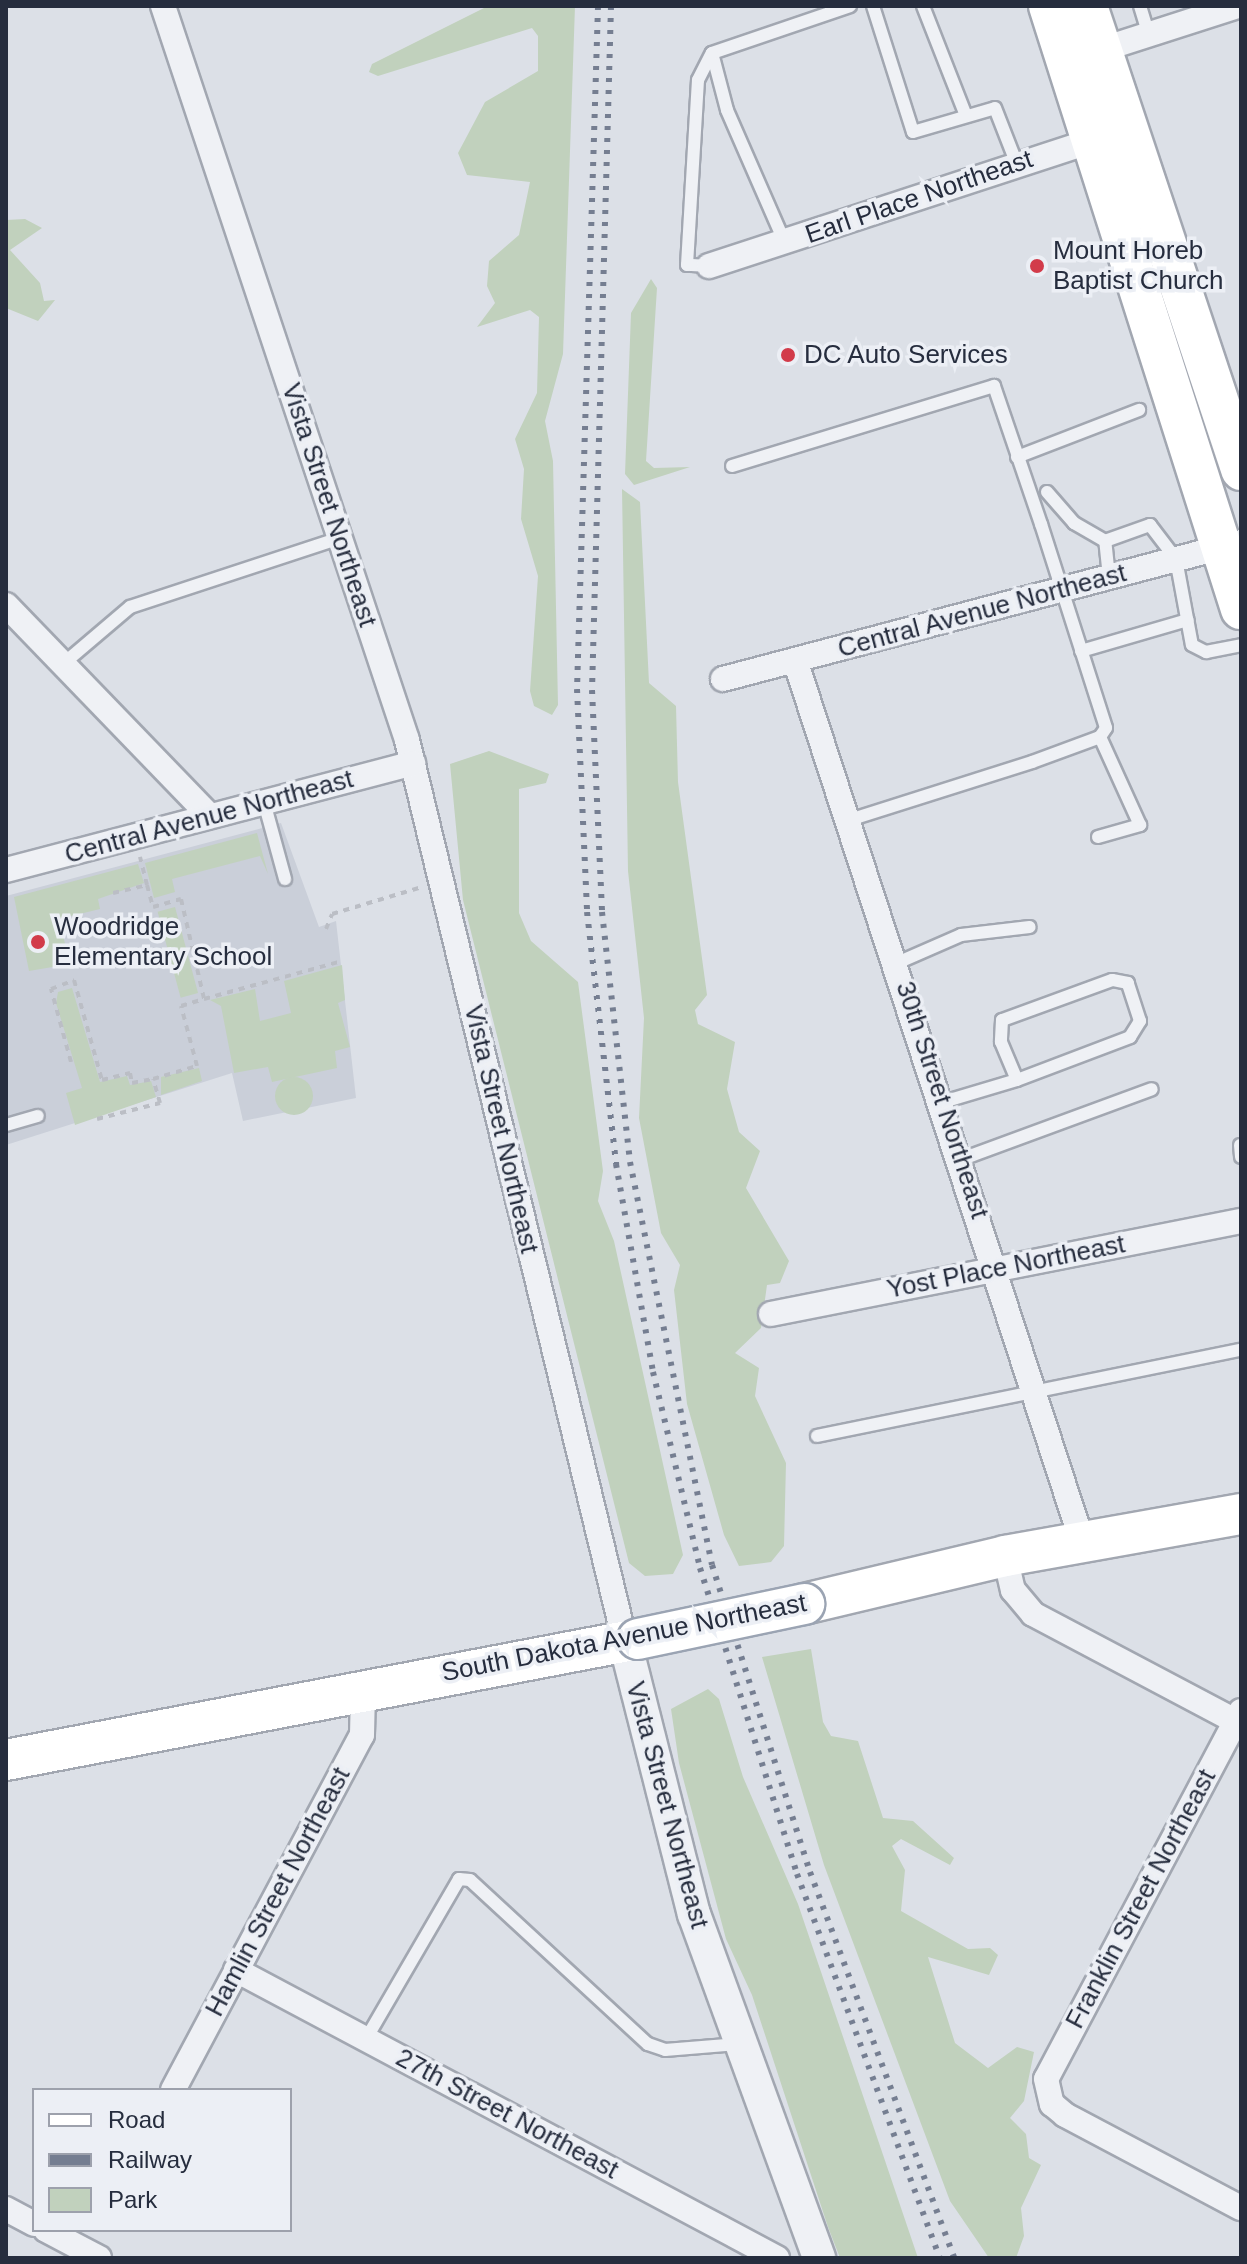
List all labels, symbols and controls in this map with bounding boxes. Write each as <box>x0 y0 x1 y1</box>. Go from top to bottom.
street label: Earl Place Northeast <box>801 143 1037 251</box>
place label: Mount Horeb Baptist Church <box>1053 235 1224 296</box>
marker: Mount Horeb Baptist Church <box>1028 257 1046 275</box>
place label: DC Auto Services <box>804 339 1009 371</box>
marker: DC Auto Services <box>779 346 797 364</box>
street label: Vista Street Northeast <box>275 379 383 631</box>
street label: Central Avenue Northeast <box>834 557 1130 665</box>
street label: Central Avenue Northeast <box>61 763 357 871</box>
place label: Woodridge Elementary School <box>54 911 272 972</box>
marker: Woodridge Elementary School <box>29 933 47 951</box>
street label: 30th Street Northeast <box>889 978 995 1222</box>
street label: Vista Street Northeast <box>457 1002 545 1256</box>
street label: Yost Place Northeast <box>884 1229 1128 1305</box>
street label: South Dakota Avenue Northeast <box>438 1587 810 1689</box>
street label: Vista Street Northeast <box>619 1678 715 1932</box>
street label: Hamlin Street Northeast <box>199 1762 357 2022</box>
street label: Franklin Street Northeast <box>1059 1764 1223 2034</box>
street label: 27th Street Northeast <box>391 2042 623 2186</box>
legend <box>32 2088 292 2232</box>
text: Road <box>108 2106 165 2133</box>
text: Railway <box>108 2146 192 2173</box>
text: Park <box>108 2186 157 2213</box>

